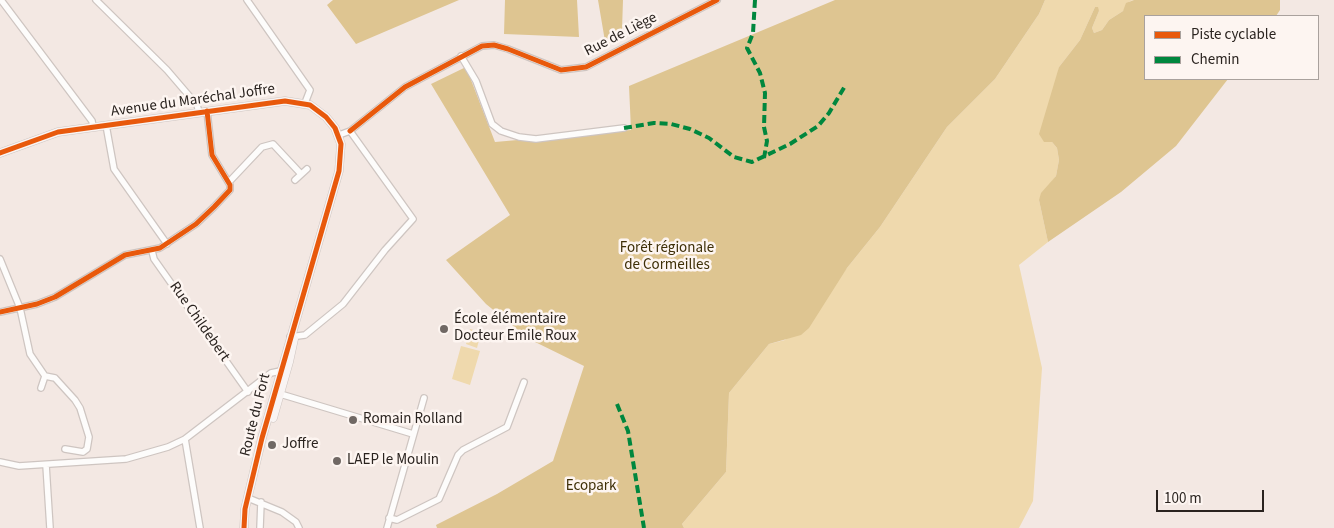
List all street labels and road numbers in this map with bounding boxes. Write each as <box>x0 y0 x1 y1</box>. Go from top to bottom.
street label: Rue de Liège <box>582 9 660 61</box>
street label: Avenue du Maréchal Joffre <box>110 81 276 121</box>
street label: Rue Childebert <box>165 279 233 365</box>
street label: Route du Fort <box>237 372 275 458</box>

